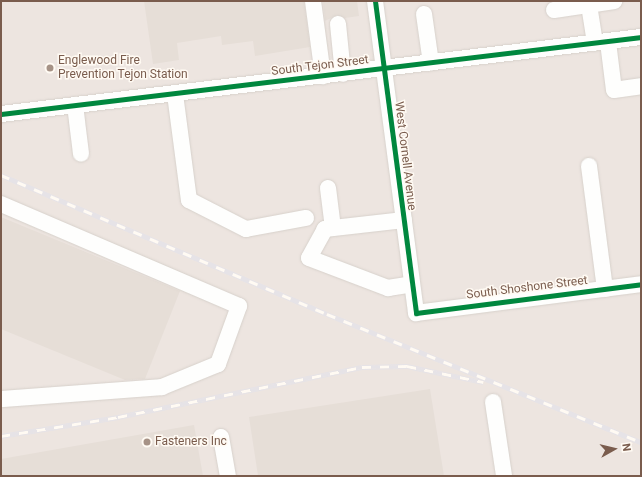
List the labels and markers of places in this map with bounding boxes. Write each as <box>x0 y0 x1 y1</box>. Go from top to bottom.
place label: Englewood Fire Prevention Tejon Station <box>58 54 188 82</box>
marker: Englewood Fire Prevention Tejon Station <box>45 63 55 73</box>
place label: Fasteners Inc <box>155 435 227 449</box>
marker: Fasteners Inc <box>142 437 152 447</box>

